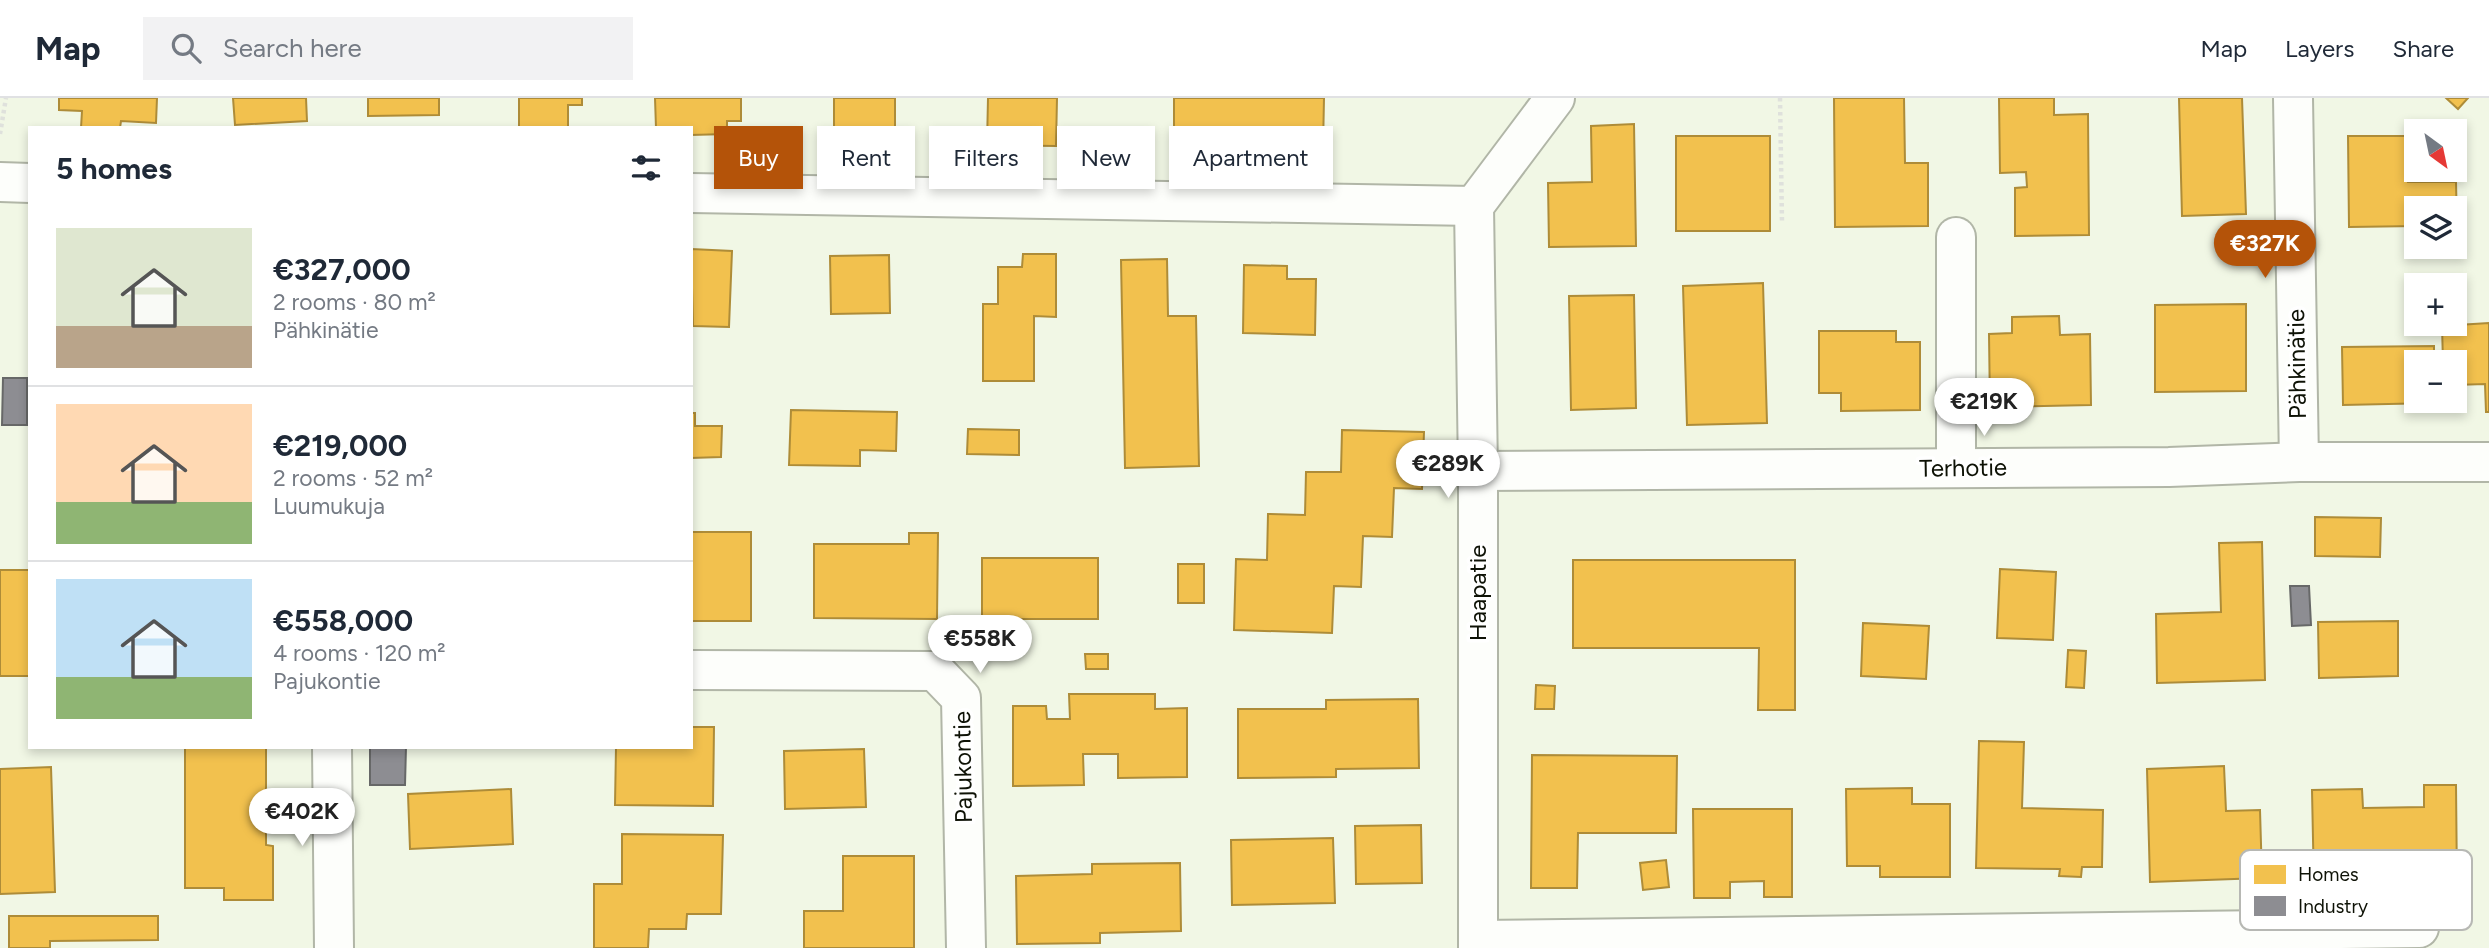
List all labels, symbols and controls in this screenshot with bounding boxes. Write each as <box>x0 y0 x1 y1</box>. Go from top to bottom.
search box <box>143 17 633 80</box>
text: Map <box>35 29 101 68</box>
icon: search <box>167 29 205 67</box>
text: Search here <box>223 32 362 64</box>
text: Map <box>2200 34 2247 63</box>
text: Layers <box>2285 34 2354 63</box>
text: Share <box>2392 34 2454 63</box>
north arrow <box>2404 119 2468 182</box>
map controls <box>2404 119 2467 413</box>
chip: Buy <box>714 126 803 189</box>
chip: Rent <box>817 126 915 189</box>
chip: Filters <box>929 126 1043 189</box>
chip: New <box>1057 126 1155 189</box>
chip: Apartment <box>1169 126 1333 189</box>
icon: filters <box>627 149 665 187</box>
text: 5 homes <box>56 150 172 187</box>
button: layers <box>2404 196 2467 259</box>
pin: €327K <box>2216 220 2314 280</box>
text: €327K <box>2230 229 2300 257</box>
text: €327,000 <box>273 251 411 288</box>
icon: home <box>112 256 196 340</box>
button: + <box>2404 273 2467 336</box>
text: 2 rooms · 80 m² <box>273 288 436 316</box>
street label: Pähkinätie <box>2281 309 2312 419</box>
text: Pähkinätie <box>273 316 378 344</box>
button: − <box>2404 350 2467 413</box>
pin: €219K <box>1935 378 2033 438</box>
text: €219K <box>1950 387 2018 415</box>
text: €219,000 <box>273 427 407 464</box>
icon: home <box>112 432 196 516</box>
pin: €289K <box>1399 440 1497 500</box>
text: €289K <box>1412 449 1484 477</box>
street label: Terhotie <box>1919 452 2007 483</box>
text: 2 rooms · 52 m² <box>273 464 433 492</box>
text: Luumukuja <box>273 492 385 520</box>
street label: Haapatie <box>1463 545 1492 641</box>
text: €558,000 <box>273 602 413 639</box>
icon: home <box>112 607 196 691</box>
pin: €558K <box>931 616 1029 675</box>
text: €558K <box>944 624 1016 652</box>
text: 4 rooms · 120 m² <box>273 639 446 667</box>
text: Pajukontie <box>273 667 381 695</box>
street label: Pajukontie <box>947 711 978 823</box>
pin: €402K <box>253 788 351 848</box>
text: €402K <box>265 797 339 825</box>
legend <box>2240 850 2472 930</box>
text: Homes <box>2298 863 2359 886</box>
text: Industry <box>2298 895 2368 918</box>

